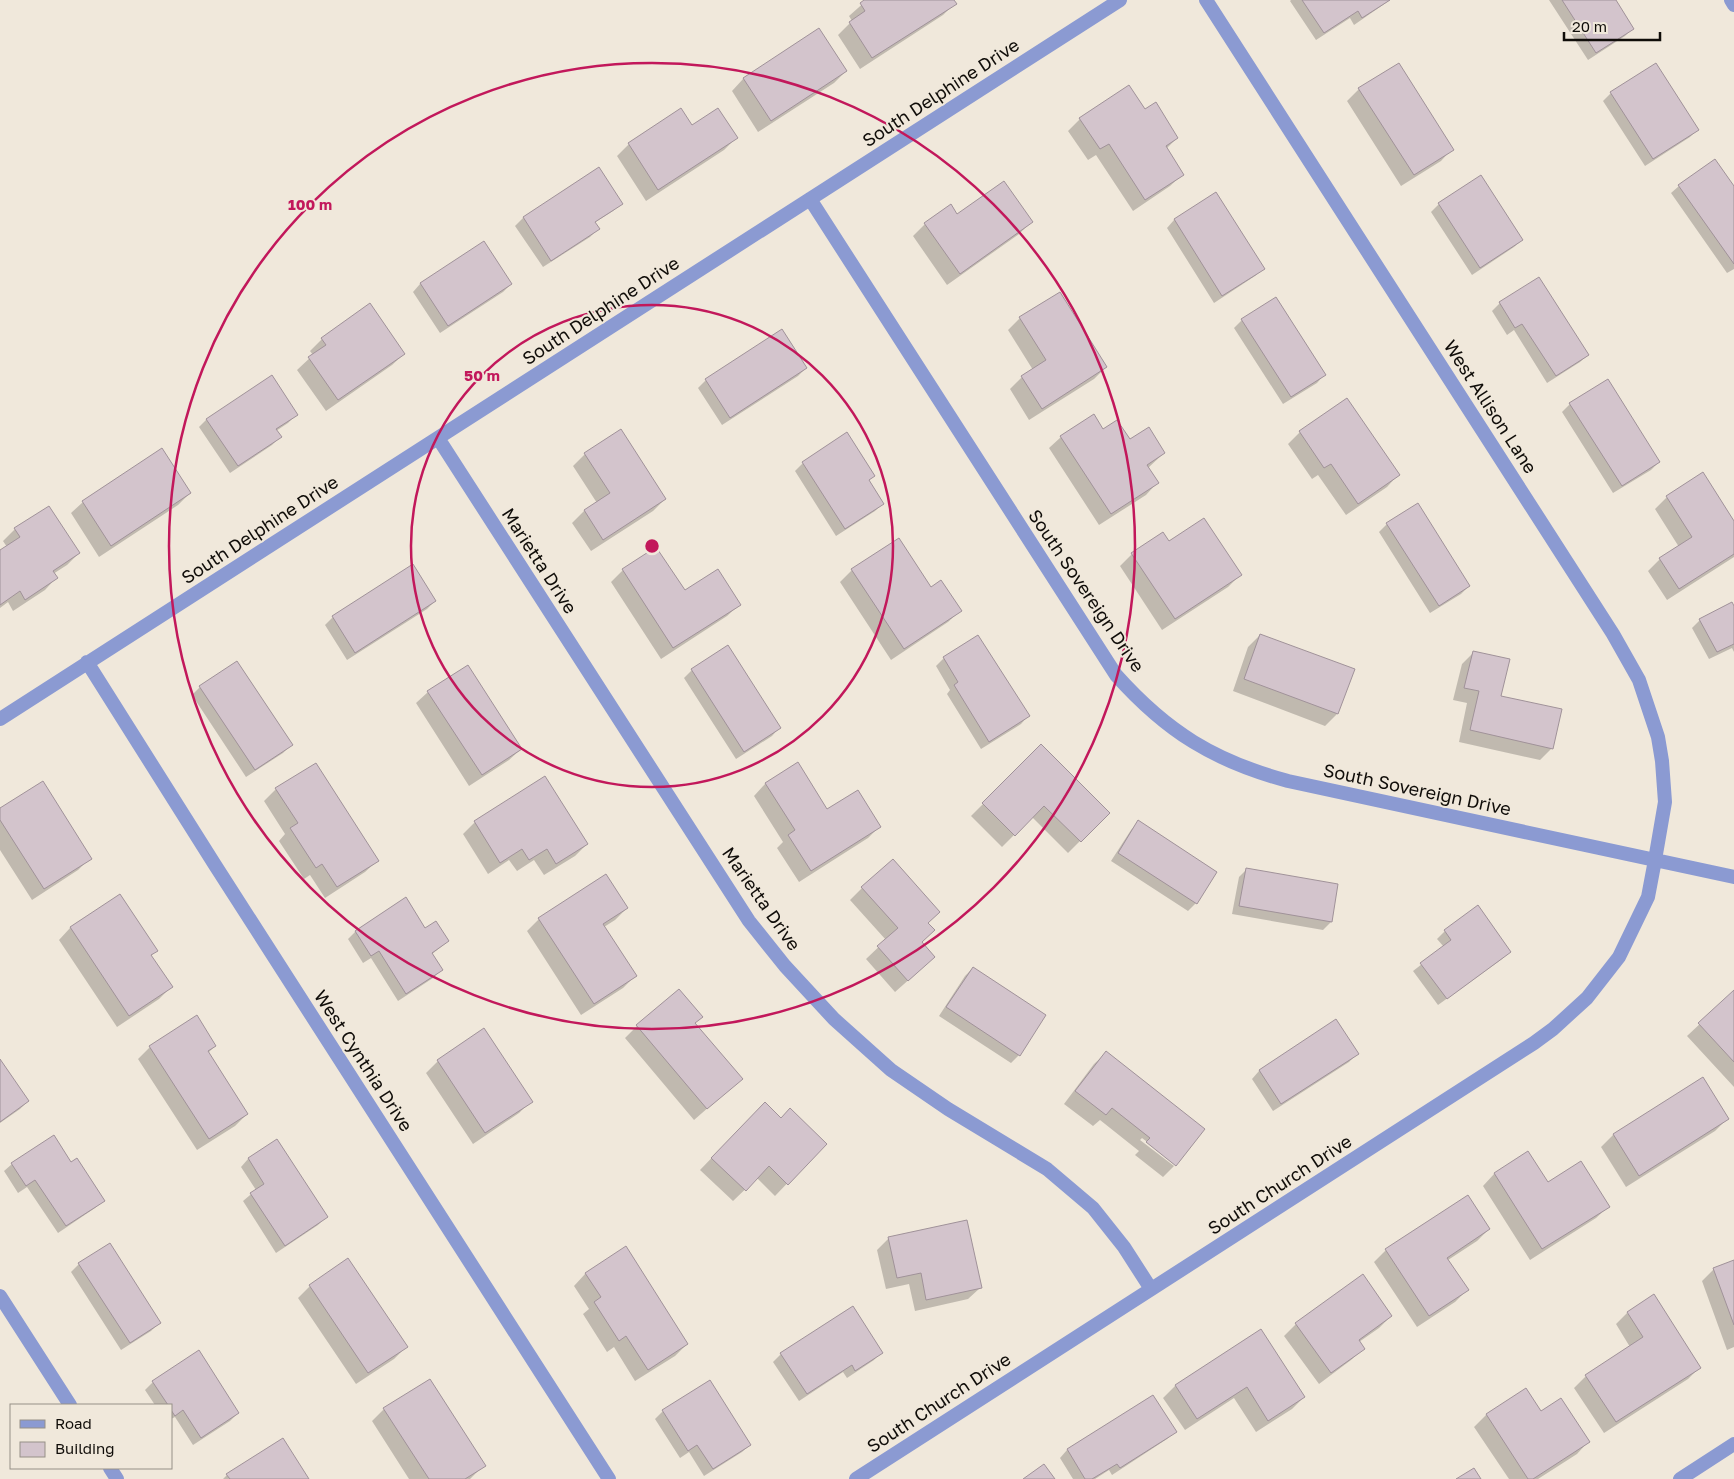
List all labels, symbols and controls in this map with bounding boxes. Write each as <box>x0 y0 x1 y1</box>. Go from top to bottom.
scale bar <box>1564 10 1660 42</box>
text: 20 m <box>1572 17 1607 35</box>
street label: South Delphine Drive <box>858 33 1023 151</box>
text: 100 m <box>288 195 332 213</box>
street label: South Delphine Drive <box>518 251 683 369</box>
street label: West Allison Lane <box>1440 336 1542 477</box>
text: 50 m <box>464 366 500 384</box>
street label: South Delphine Drive <box>177 470 342 588</box>
street label: Marietta Drive <box>498 504 582 617</box>
street label: South Sovereign Drive <box>1024 505 1149 676</box>
centre of rings <box>643 537 661 555</box>
street label: South Sovereign Drive <box>1321 758 1513 820</box>
street label: Marietta Drive <box>718 842 806 954</box>
street label: West Cynthia Drive <box>310 986 418 1135</box>
street label: South Church Drive <box>1203 1129 1355 1239</box>
street label: South Church Drive <box>862 1347 1014 1457</box>
legend <box>10 1404 172 1469</box>
text: Road <box>55 1414 92 1432</box>
text: Building <box>55 1439 115 1457</box>

